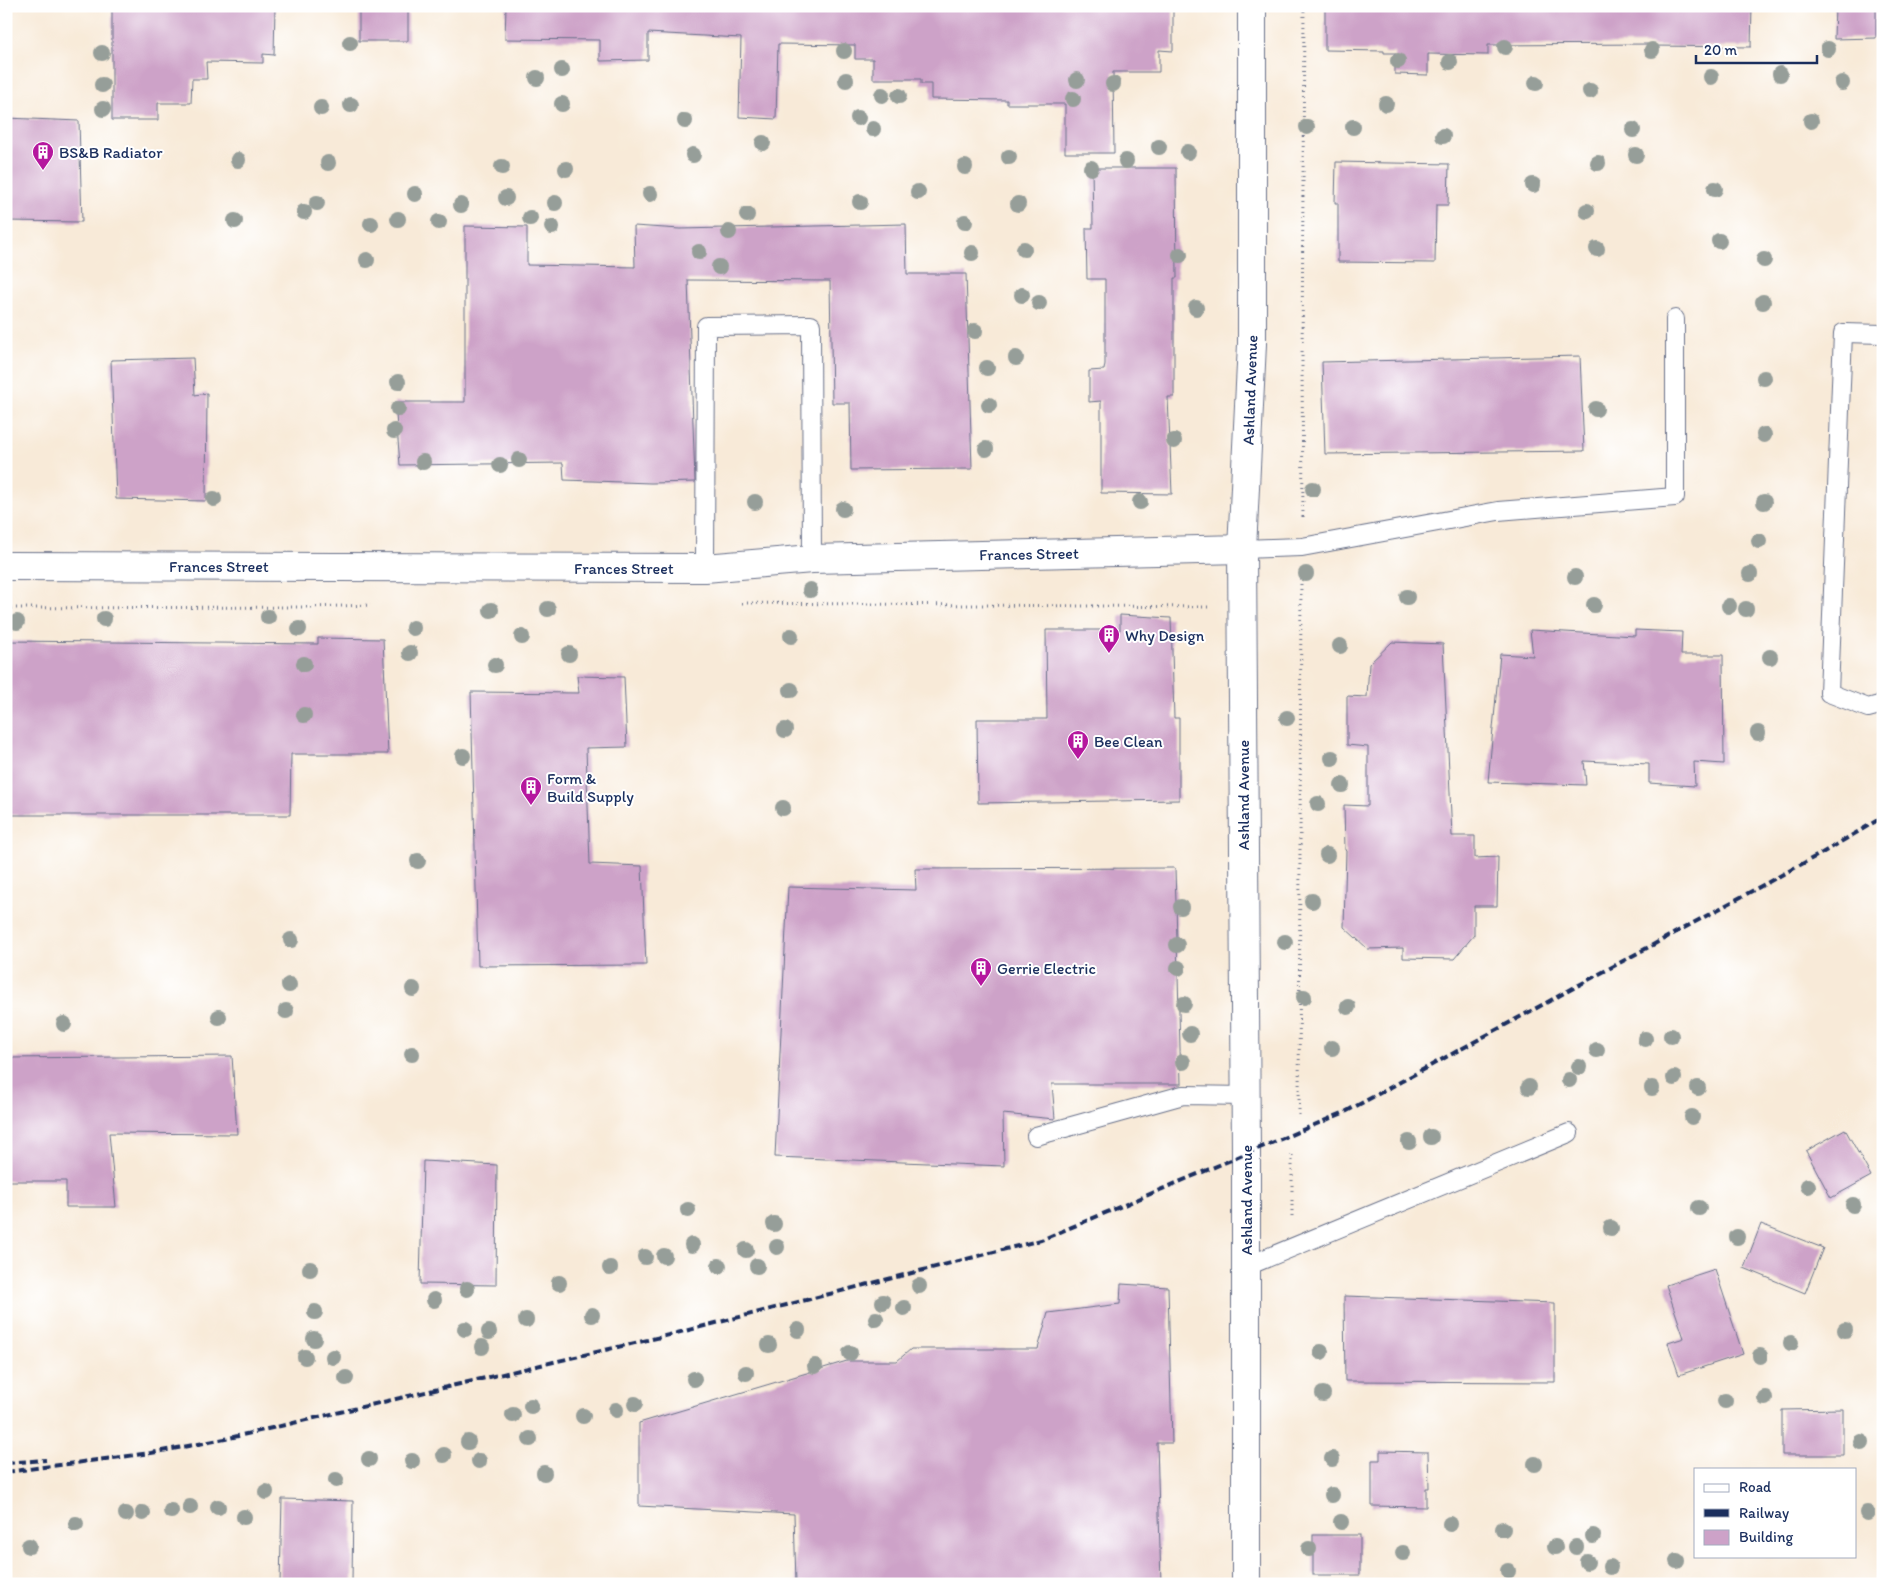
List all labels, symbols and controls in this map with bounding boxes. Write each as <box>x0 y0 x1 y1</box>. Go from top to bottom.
scale bar <box>1696 32 1818 64</box>
text: 20 m <box>1704 41 1738 59</box>
building icon: BS&B Radiator <box>31 140 55 171</box>
place label: BS&B Radiator <box>59 143 163 162</box>
street label: Ashland Avenue <box>1239 334 1261 446</box>
street label: Frances Street <box>979 544 1079 564</box>
street label: Frances Street <box>169 557 269 576</box>
street label: Frances Street <box>574 559 674 578</box>
building icon: Why Design <box>1097 623 1121 654</box>
place label: Why Design <box>1125 626 1205 645</box>
building icon: Bee Clean <box>1066 729 1090 760</box>
place label: Bee Clean <box>1094 732 1163 751</box>
street label: Ashland Avenue <box>1234 740 1253 850</box>
place label: Form & Build Supply <box>547 769 634 806</box>
building icon: Form & Build Supply <box>519 775 543 806</box>
building icon: Gerrie Electric <box>969 956 993 987</box>
place label: Gerrie Electric <box>997 959 1096 978</box>
street label: Ashland Avenue <box>1237 1145 1256 1255</box>
legend <box>1694 1468 1856 1558</box>
text: Road <box>1739 1478 1772 1496</box>
text: Railway <box>1739 1504 1789 1522</box>
text: Building <box>1739 1528 1793 1546</box>

